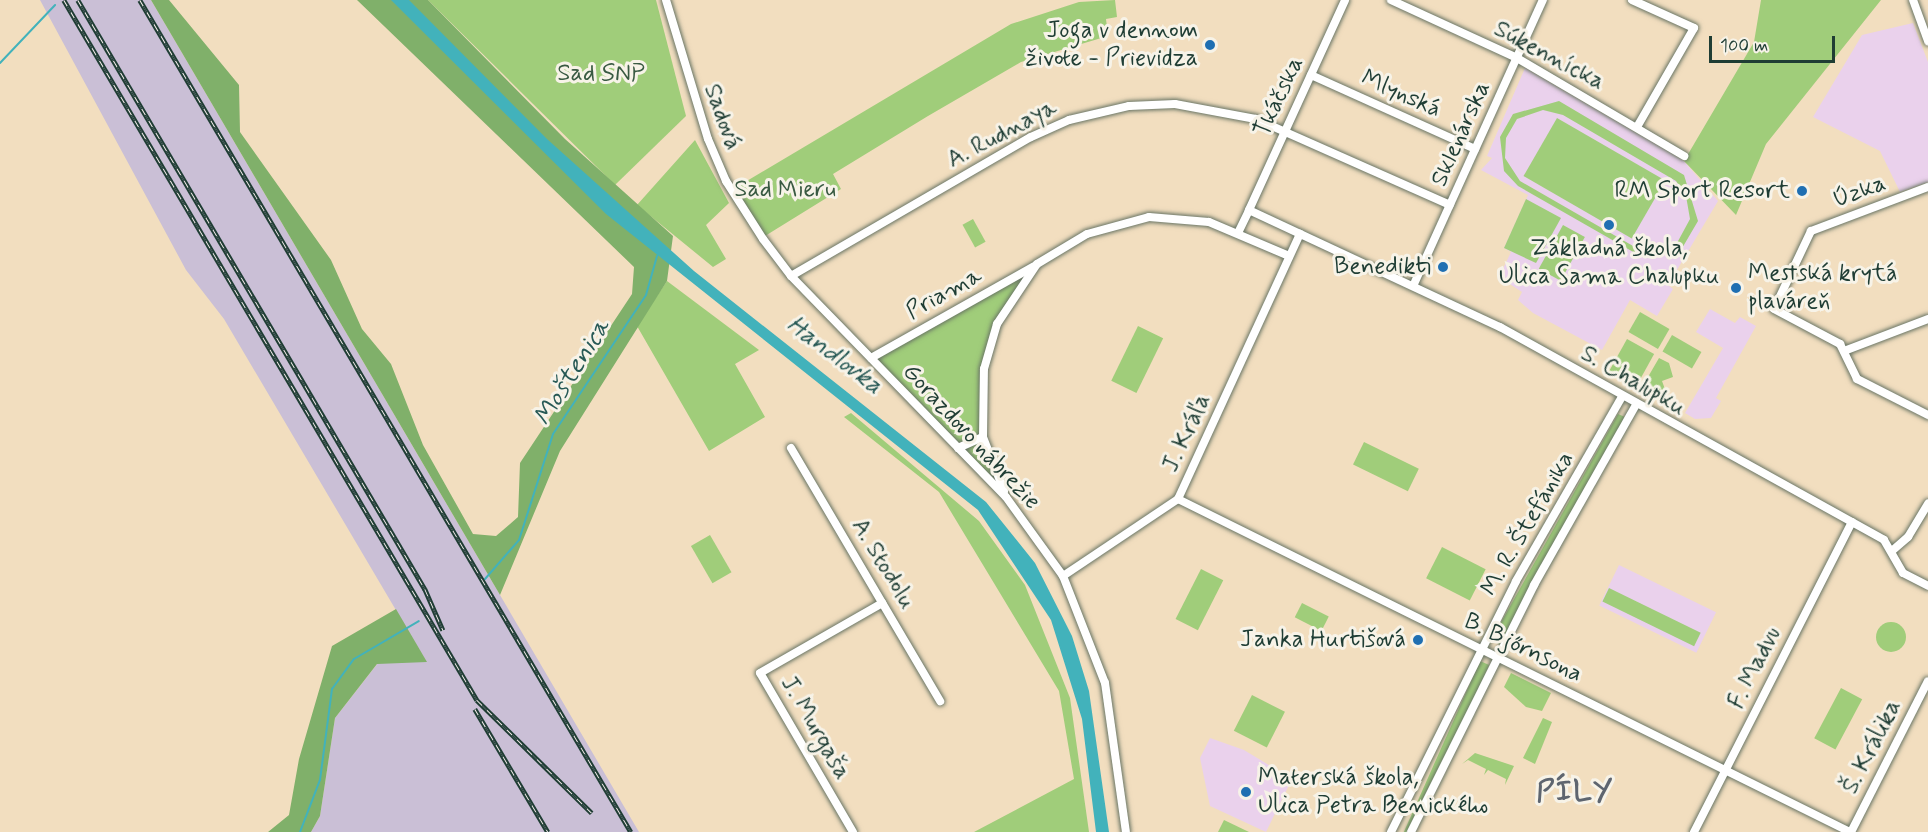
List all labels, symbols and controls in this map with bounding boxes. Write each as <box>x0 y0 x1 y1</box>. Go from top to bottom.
street label: Súkennícka <box>1489 15 1609 97</box>
place label: Joga v dennom živote - Prievidza <box>1026 17 1198 73</box>
scale bar <box>1712 24 1838 62</box>
text: 100 m <box>1720 34 1768 58</box>
marker: Joga v dennom živote - Prievidza <box>1203 38 1217 52</box>
street label: Tkáčska <box>1248 52 1310 142</box>
park label: Sad SNP <box>556 60 646 88</box>
street label: Mlynská <box>1357 64 1445 124</box>
street label: Sklenárska <box>1425 77 1497 191</box>
street label: Sadová <box>697 80 747 154</box>
street label: A. Rudnaya <box>942 93 1062 175</box>
street label: Úzka <box>1828 169 1890 215</box>
park label: Sad Mieru <box>733 176 837 204</box>
place label: RM Sport Resort <box>1610 177 1790 205</box>
marker: RM Sport Resort <box>1795 184 1809 198</box>
marker: Základná škola, Ulica Sama Chalupku <box>1602 218 1616 232</box>
place label: Základná škola, Ulica Sama Chalupku <box>1501 235 1717 291</box>
place label: Benedikti <box>1334 253 1431 281</box>
marker: Benedikti <box>1436 260 1450 274</box>
place label: Mestská krytá plaváreň <box>1748 260 1898 316</box>
street label: Priama <box>901 262 987 326</box>
marker: Mestská krytá plaváreň <box>1729 281 1743 295</box>
water label: Handlovka <box>780 310 888 402</box>
water label: Moštenica <box>528 314 618 432</box>
street label: S. Chalupku <box>1575 339 1691 423</box>
street label: Gorazdovo nábrežie <box>896 358 1046 516</box>
street label: J. Kráľa <box>1156 389 1218 477</box>
street label: M. R. Štefánika <box>1475 447 1581 601</box>
street label: A. Stodolu <box>845 514 921 614</box>
street label: B. Bjőrnsona <box>1459 607 1587 689</box>
street label: F. Madvu <box>1723 622 1787 714</box>
place label: Janka Hurtišová <box>1242 626 1406 654</box>
marker: Janka Hurtišová <box>1411 633 1425 647</box>
street label: J. Murgaša <box>774 671 856 785</box>
street label: Š. Králika <box>1836 695 1908 799</box>
place label: Materská škola, Ulica Petra Benického <box>1258 764 1477 820</box>
district label: PÍLY <box>1538 774 1612 810</box>
marker: Materská škola, Ulica Petra Benického <box>1239 785 1253 799</box>

